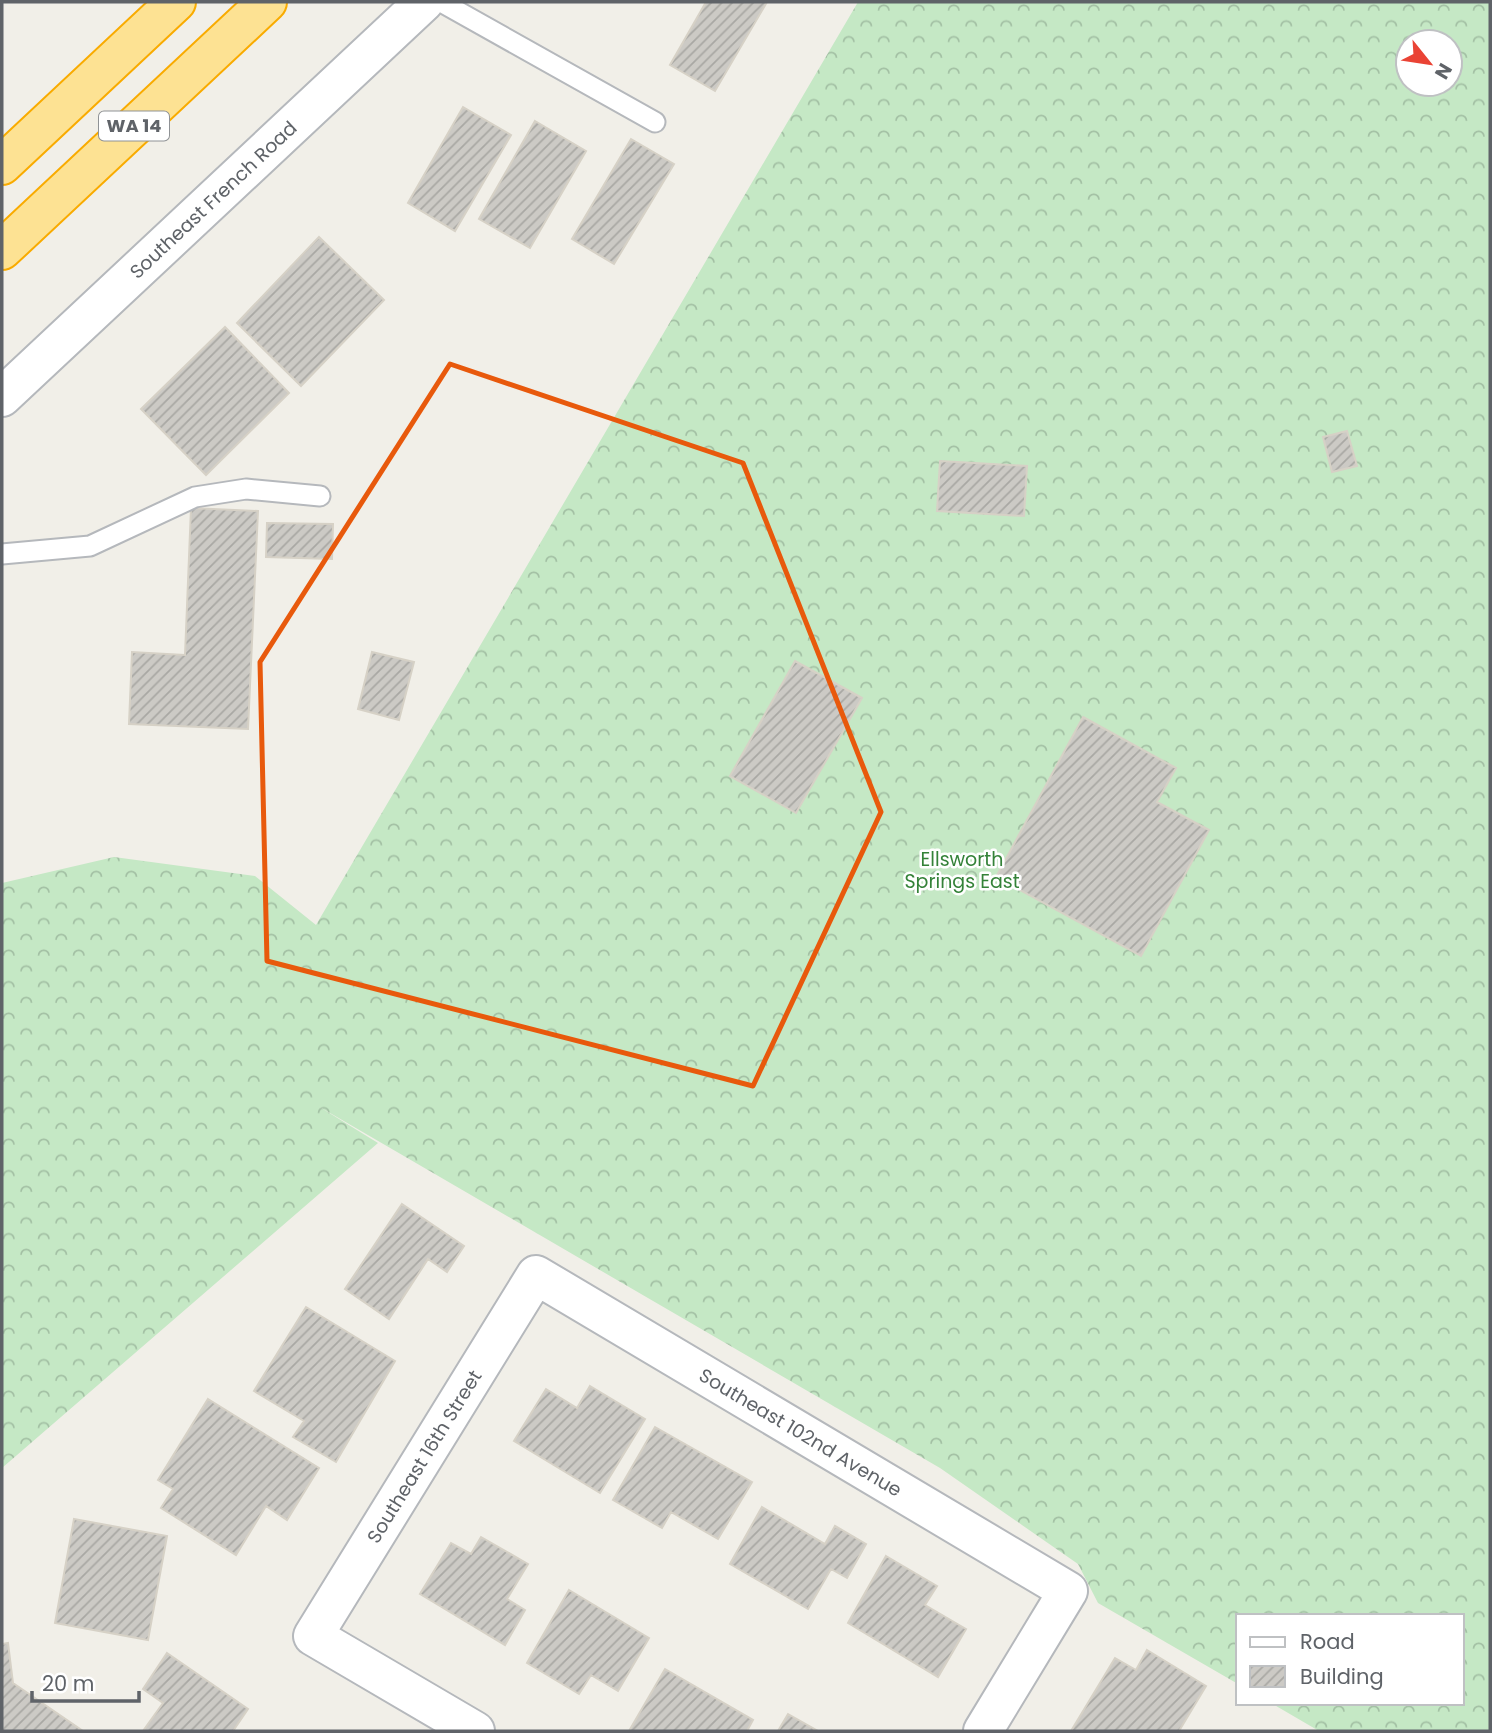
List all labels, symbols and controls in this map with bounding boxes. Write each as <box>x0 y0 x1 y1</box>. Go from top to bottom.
north arrow <box>1394 28 1464 98</box>
text: N <box>1428 58 1459 84</box>
road number: WA 14 <box>99 112 169 140</box>
street label: Southeast French Road <box>124 115 303 285</box>
park label: Ellsworth Springs East <box>904 846 1020 895</box>
street label: Southeast 102nd Avenue <box>694 1362 907 1503</box>
street label: Southeast 16th Street <box>361 1365 488 1548</box>
legend <box>1236 1614 1464 1705</box>
text: Road <box>1300 1627 1355 1656</box>
scale bar <box>32 1660 138 1704</box>
text: Building <box>1300 1662 1384 1691</box>
text: 20 m <box>42 1669 95 1698</box>

